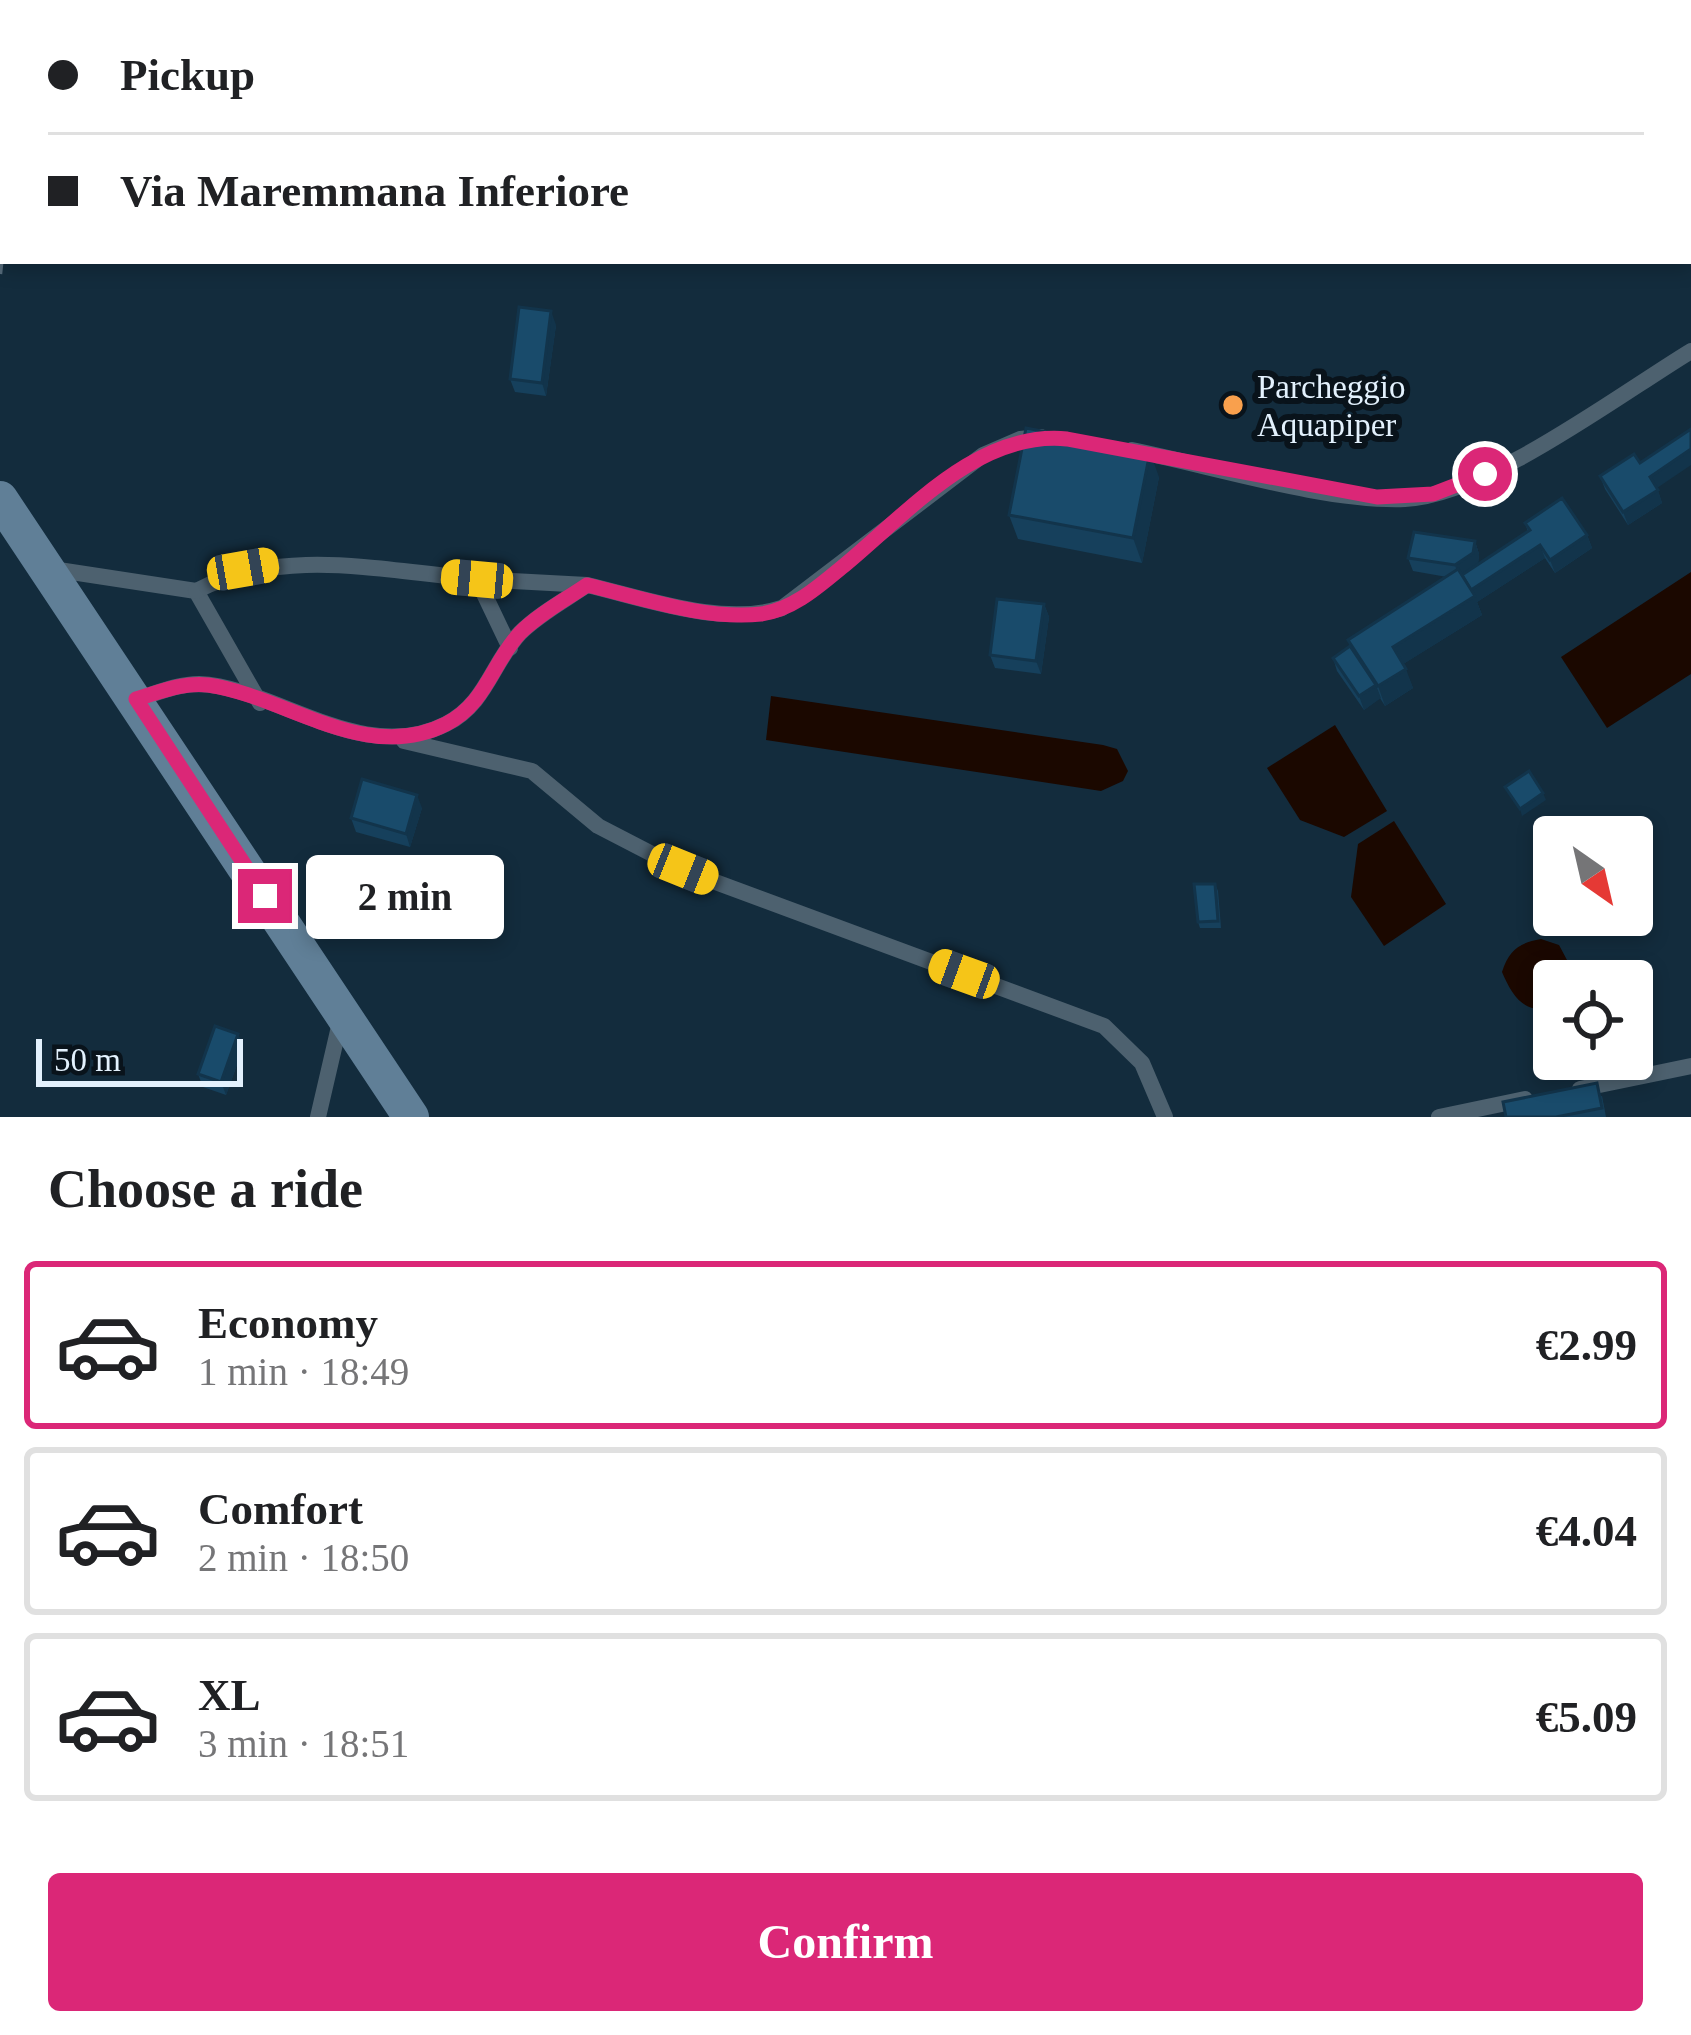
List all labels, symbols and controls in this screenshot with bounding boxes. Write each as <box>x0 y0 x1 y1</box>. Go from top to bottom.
text: Pickup <box>120 50 255 100</box>
text: Via Maremmana Inferiore <box>120 166 629 216</box>
place label: Parcheggio Aquapiper <box>1257 369 1405 443</box>
marker: Parcheggio Aquapiper <box>1220 392 1246 418</box>
route start <box>1458 447 1512 501</box>
car <box>204 545 282 593</box>
car <box>440 558 514 600</box>
north arrow <box>1533 816 1653 936</box>
map controls <box>1533 816 1653 1080</box>
car <box>643 839 723 899</box>
callout: 2 min <box>307 854 505 938</box>
route end <box>238 869 292 923</box>
text: 2 min <box>358 875 452 918</box>
car <box>924 945 1004 1003</box>
button: locate <box>1533 960 1653 1080</box>
scale bar <box>36 1033 243 1086</box>
text: 50 m <box>54 1042 121 1078</box>
text: Choose a ride <box>48 1159 363 1219</box>
icon: car <box>54 1291 162 1399</box>
text: Economy <box>198 1298 378 1348</box>
text: €2.99 <box>1536 1320 1637 1370</box>
text: 1 min · 18:49 <box>198 1350 409 1393</box>
icon: car <box>54 1477 162 1585</box>
text: Comfort <box>198 1484 363 1534</box>
text: €4.04 <box>1536 1506 1637 1556</box>
text: 2 min · 18:50 <box>198 1536 409 1579</box>
icon: car <box>54 1663 162 1771</box>
text: XL <box>198 1670 261 1720</box>
text: €5.09 <box>1536 1692 1637 1742</box>
text: 3 min · 18:51 <box>198 1722 409 1765</box>
button: Confirm <box>48 1873 1643 2011</box>

